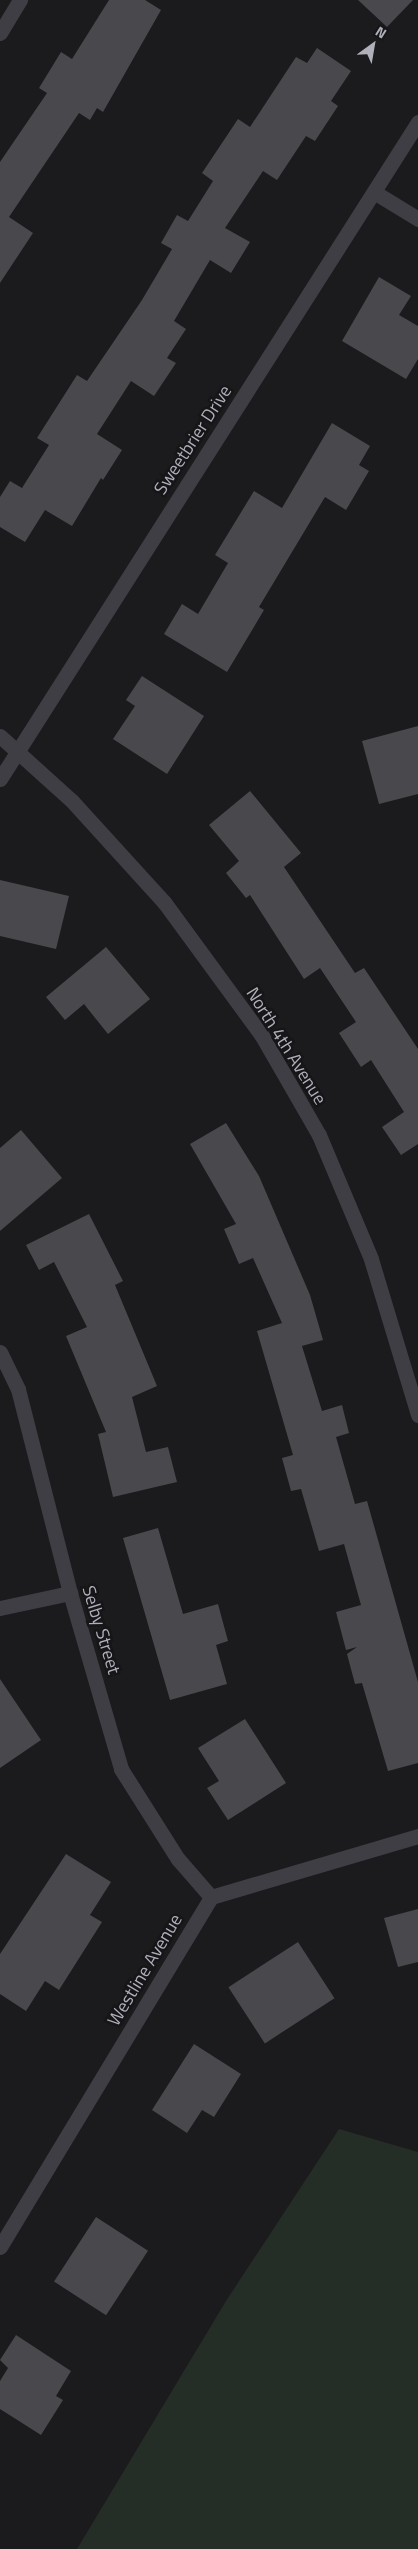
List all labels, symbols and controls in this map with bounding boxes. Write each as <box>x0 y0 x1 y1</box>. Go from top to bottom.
north arrow <box>348 20 398 70</box>
text: N <box>372 20 391 43</box>
street label: Sweetbrier Drive <box>150 381 236 499</box>
street label: North 4th Avenue <box>241 983 331 1109</box>
street label: Selby Street <box>77 1583 125 1677</box>
street label: Westline Avenue <box>103 1910 187 2030</box>

